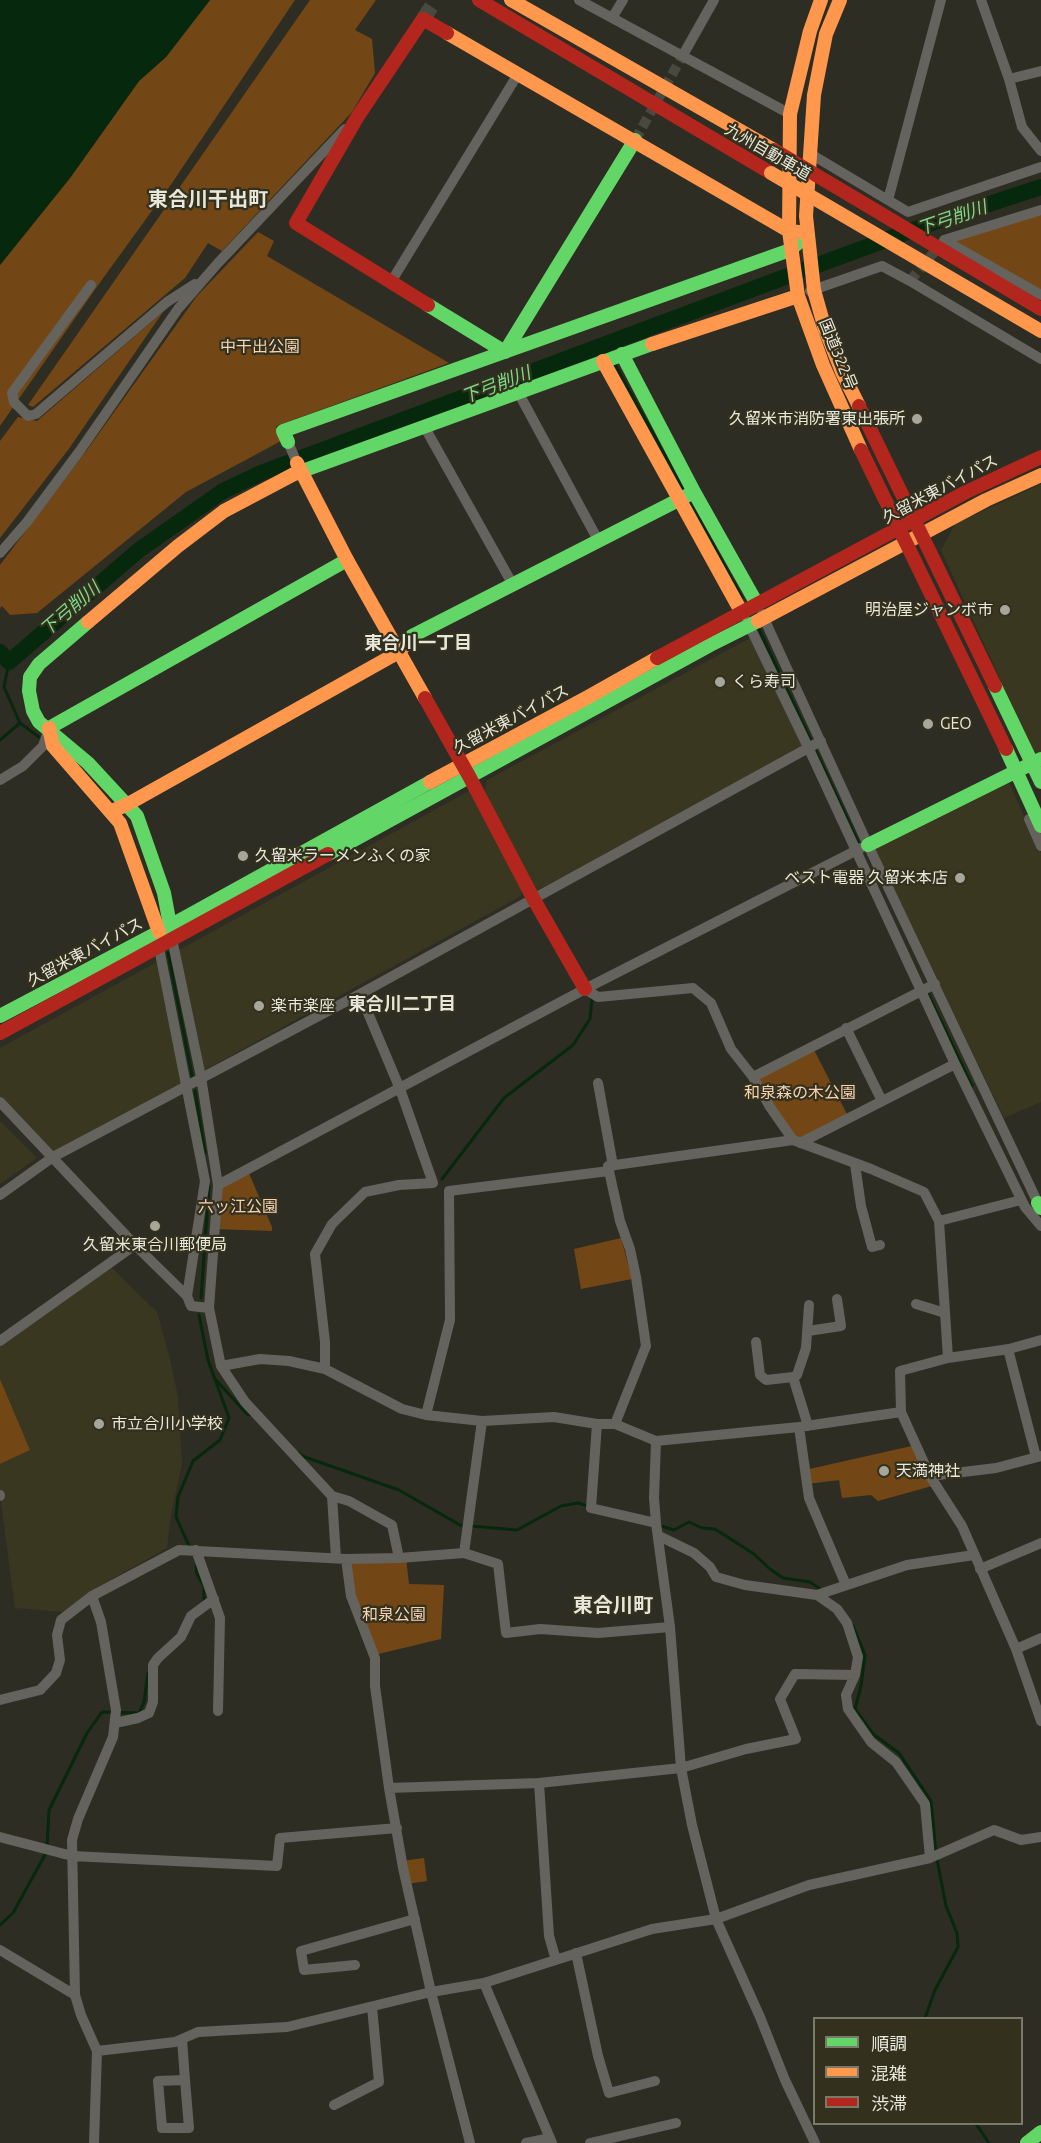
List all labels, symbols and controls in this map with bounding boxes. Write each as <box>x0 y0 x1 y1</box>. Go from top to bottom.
street label: 九州自動車道 <box>722 120 814 184</box>
district label: 東合川干出町 <box>148 187 268 211</box>
water label: 下弓削川 <box>914 196 990 240</box>
street label: 国道322号 <box>815 316 861 392</box>
park label: 中干出公園 <box>220 337 300 357</box>
water label: 下弓削川 <box>459 362 533 408</box>
place label: 久留米市消防署東出張所 <box>729 409 905 429</box>
marker: 久留米市消防署東出張所 <box>910 412 924 426</box>
street label: 久留米東バイパス <box>879 450 1001 528</box>
water label: 下弓削川 <box>36 577 104 641</box>
place label: 明治屋ジャンボ市 <box>865 600 993 620</box>
marker: 明治屋ジャンボ市 <box>998 603 1012 617</box>
district label: 東合川一丁目 <box>364 632 472 654</box>
place label: くら寿司 <box>732 672 796 692</box>
marker: くら寿司 <box>713 675 727 689</box>
street label: 久留米東バイパス <box>450 680 572 758</box>
place label: GEO <box>940 714 972 734</box>
marker: GEO <box>921 717 935 731</box>
place label: 久留米ラーメンふくの家 <box>255 846 431 866</box>
marker: 久留米ラーメンふくの家 <box>236 849 250 863</box>
place label: ベスト電器 久留米本店 <box>784 868 948 888</box>
marker: ベスト電器 久留米本店 <box>953 871 967 885</box>
street label: 久留米東バイパス <box>24 913 146 991</box>
district label: 東合川二丁目 <box>348 993 456 1015</box>
place label: 楽市楽座 <box>271 996 335 1016</box>
marker: 楽市楽座 <box>252 999 266 1013</box>
park label: 和泉森の木公園 <box>744 1083 856 1103</box>
park label: 六ッ江公園 <box>198 1197 278 1217</box>
marker: 久留米東合川郵便局 <box>148 1219 162 1233</box>
place label: 久留米東合川郵便局 <box>83 1235 227 1255</box>
place label: 市立合川小学校 <box>111 1414 223 1434</box>
marker: 市立合川小学校 <box>92 1417 106 1431</box>
place label: 天満神社 <box>896 1461 960 1481</box>
marker: 天満神社 <box>877 1464 891 1478</box>
district label: 東合川町 <box>573 1593 653 1617</box>
park label: 和泉公園 <box>362 1605 426 1625</box>
legend <box>813 2017 1023 2125</box>
text: 順調 <box>871 2033 907 2053</box>
text: 混雑 <box>871 2063 907 2083</box>
text: 渋滞 <box>871 2093 907 2113</box>

